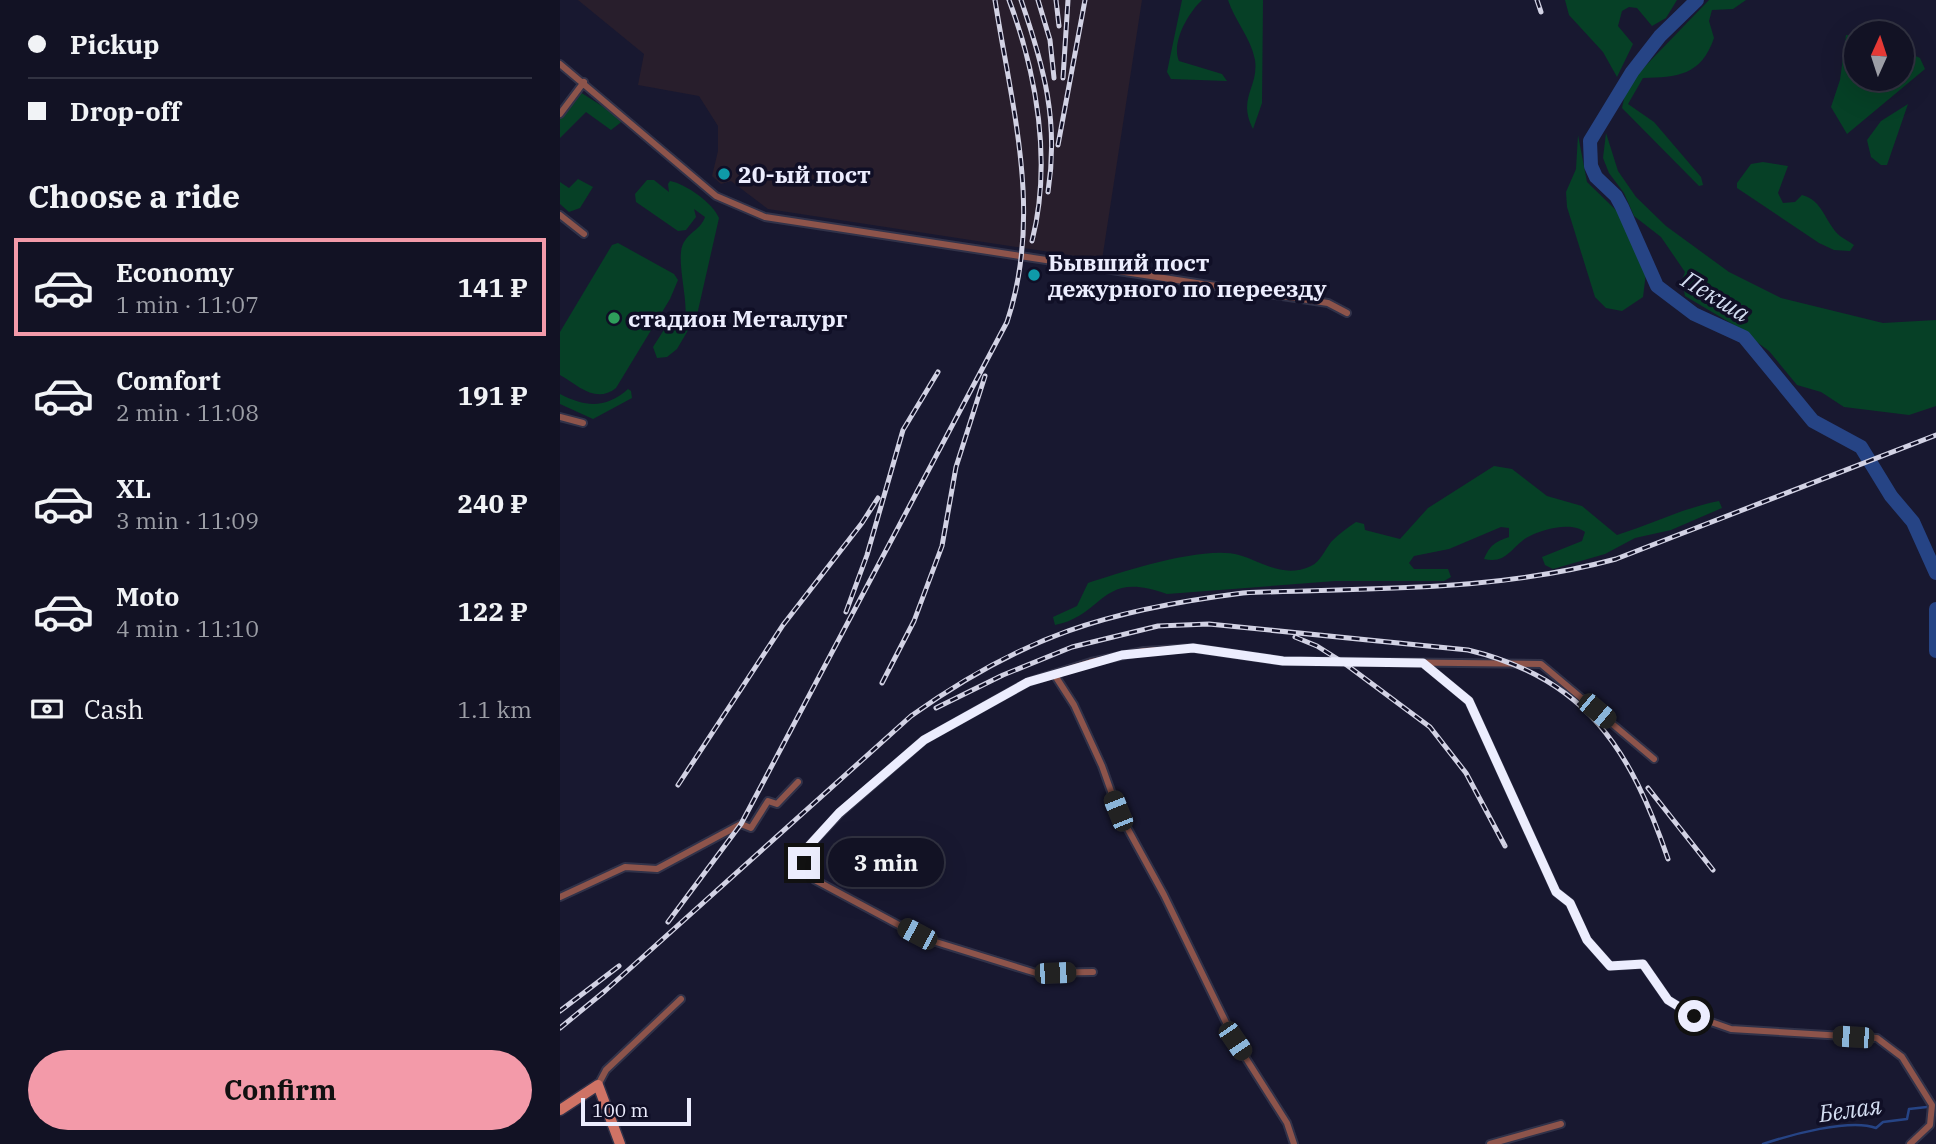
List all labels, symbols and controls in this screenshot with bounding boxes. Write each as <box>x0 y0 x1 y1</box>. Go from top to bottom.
north arrow <box>1844 21 1914 91</box>
map controls <box>1844 21 1914 91</box>
text: Pickup <box>70 27 160 61</box>
text: Drop-off <box>70 94 181 128</box>
place label: 20-ый пост <box>738 159 871 189</box>
marker: 20-ый пост <box>716 166 732 182</box>
text: Choose a ride <box>28 175 240 217</box>
place label: Бывший пост дежурного по переезду <box>1048 247 1327 303</box>
text: Economy <box>116 255 234 289</box>
icon: car <box>32 256 95 319</box>
water label: Пекша <box>1675 263 1756 329</box>
marker: Бывший пост дежурного по переезду <box>1026 267 1042 283</box>
text: 141 ₽ <box>457 270 528 304</box>
text: 1 min · 11:07 <box>116 289 259 319</box>
place label: стадион Металург <box>628 303 848 333</box>
marker: стадион Металург <box>606 310 622 326</box>
text: Comfort <box>116 363 221 397</box>
icon: car <box>32 364 95 427</box>
text: 191 ₽ <box>457 378 528 412</box>
text: 2 min · 11:08 <box>116 397 259 427</box>
text: XL <box>116 471 151 505</box>
icon: car <box>32 472 95 535</box>
text: 240 ₽ <box>457 486 528 520</box>
text: 3 min · 11:09 <box>116 505 259 535</box>
text: Moto <box>116 579 179 613</box>
icon: car <box>32 580 95 643</box>
text: 122 ₽ <box>457 594 528 628</box>
text: 4 min · 11:10 <box>116 613 259 643</box>
car <box>1575 689 1620 733</box>
icon: cash <box>28 690 66 728</box>
text: Cash <box>84 692 144 726</box>
text: 1.1 km <box>458 694 532 724</box>
car <box>1101 788 1136 834</box>
callout: 3 min <box>828 838 944 888</box>
route end <box>788 847 820 879</box>
text: 3 min <box>854 847 918 877</box>
car <box>894 915 941 953</box>
car <box>1034 962 1077 984</box>
route start <box>1678 1000 1710 1032</box>
car <box>1215 1018 1256 1064</box>
car <box>1832 1025 1875 1049</box>
button: Confirm <box>28 1050 532 1130</box>
water label: Белая <box>1815 1089 1884 1129</box>
scale bar <box>581 1095 691 1127</box>
text: 100 m <box>592 1098 649 1122</box>

